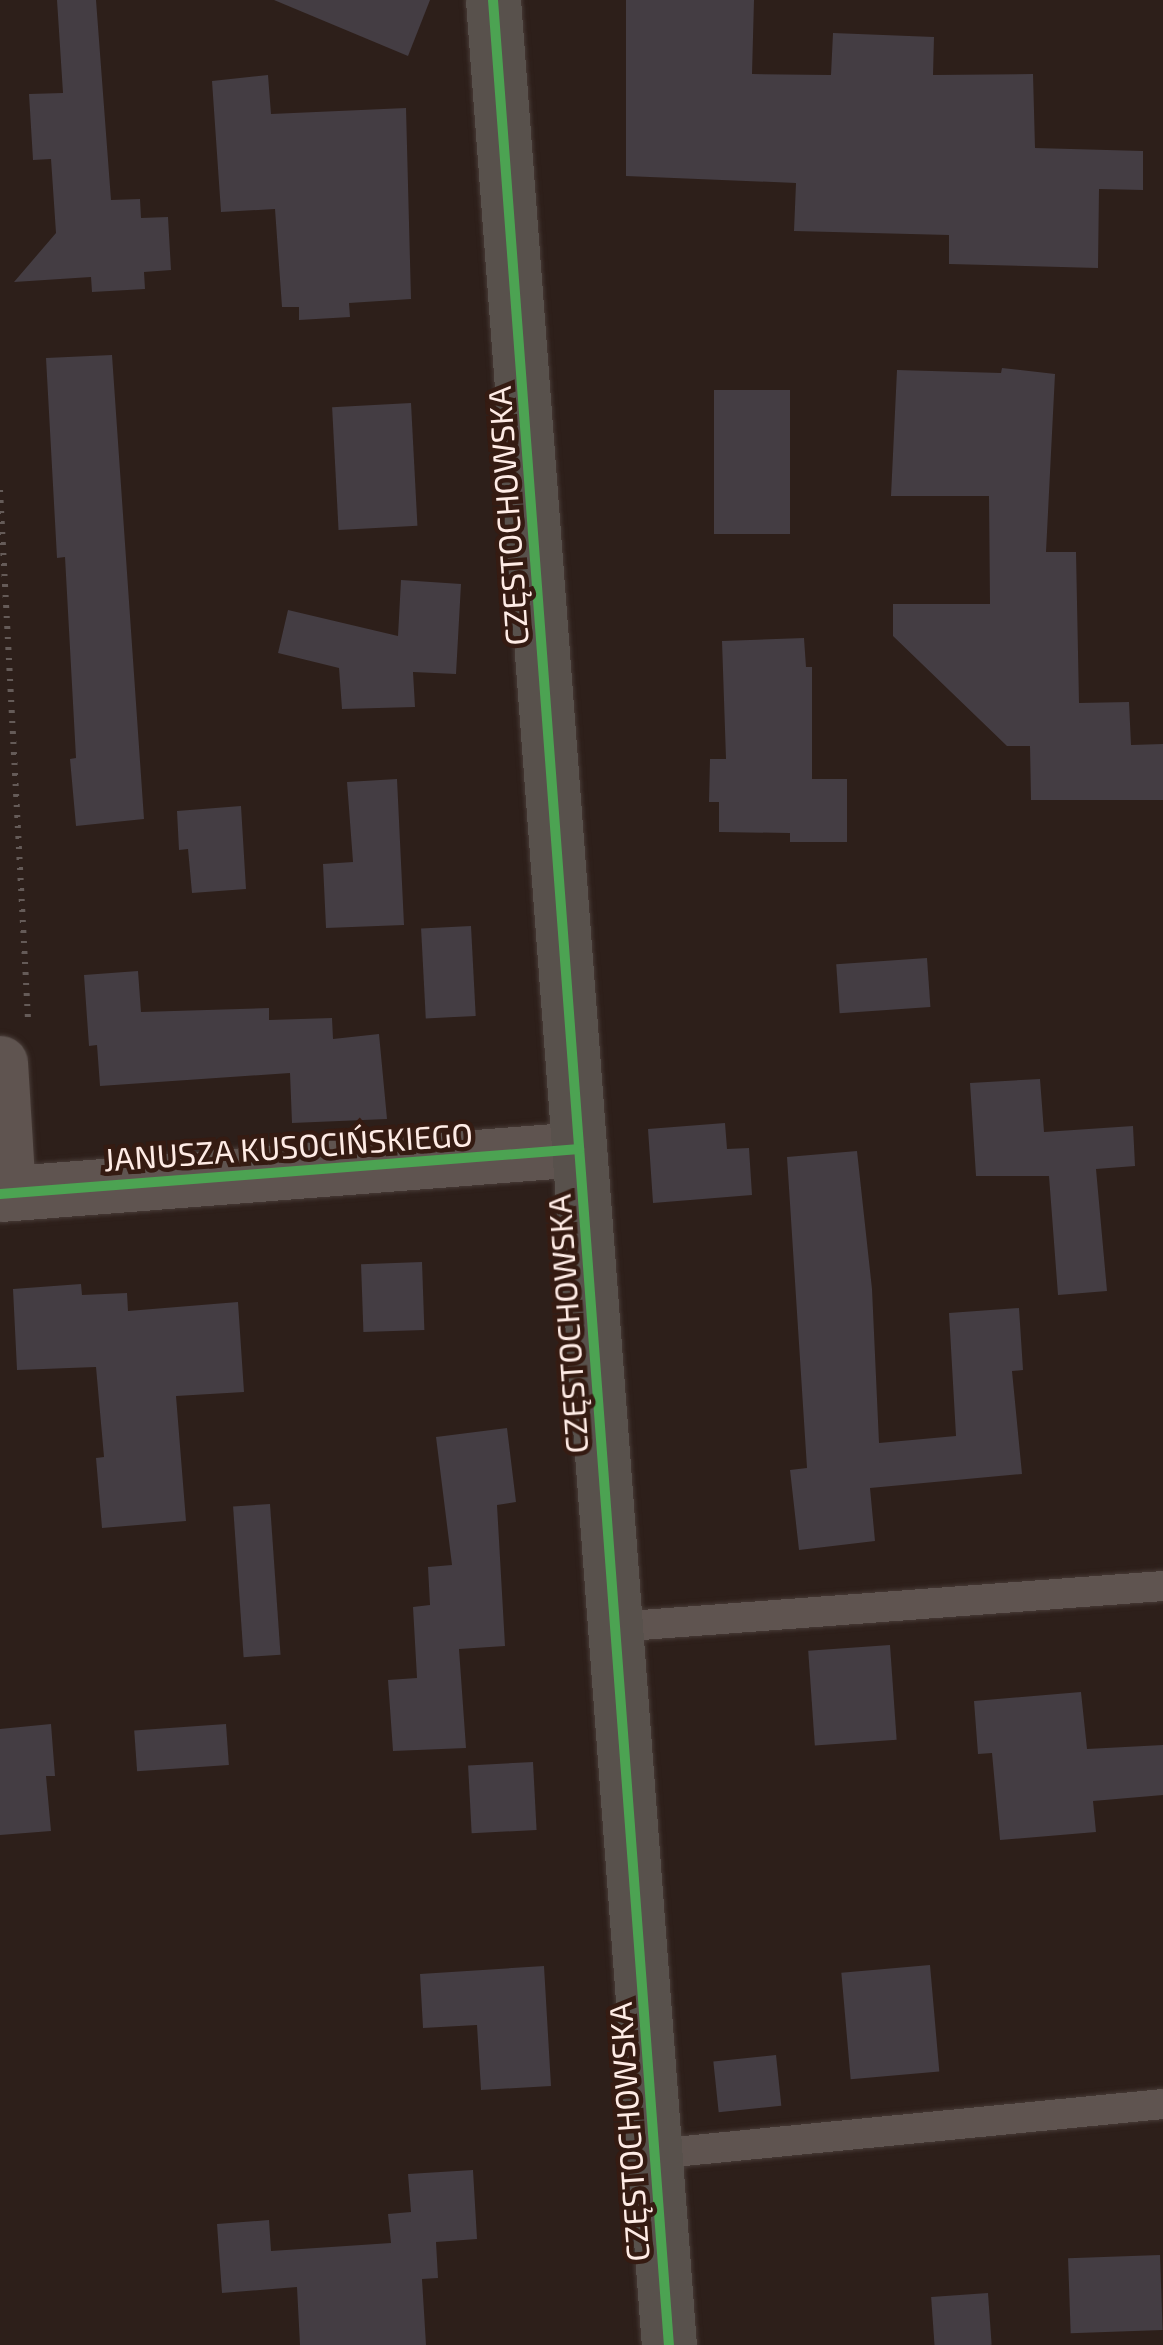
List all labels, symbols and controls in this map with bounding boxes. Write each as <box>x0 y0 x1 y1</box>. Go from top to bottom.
street label: CZĘSTOCHOWSKA <box>479 385 535 647</box>
street label: JANUSZA KUSOCIŃSKIEGO <box>102 1114 474 1178</box>
street label: CZĘSTOCHOWSKA <box>539 1193 595 1455</box>
street label: CZĘSTOCHOWSKA <box>600 2001 656 2263</box>

